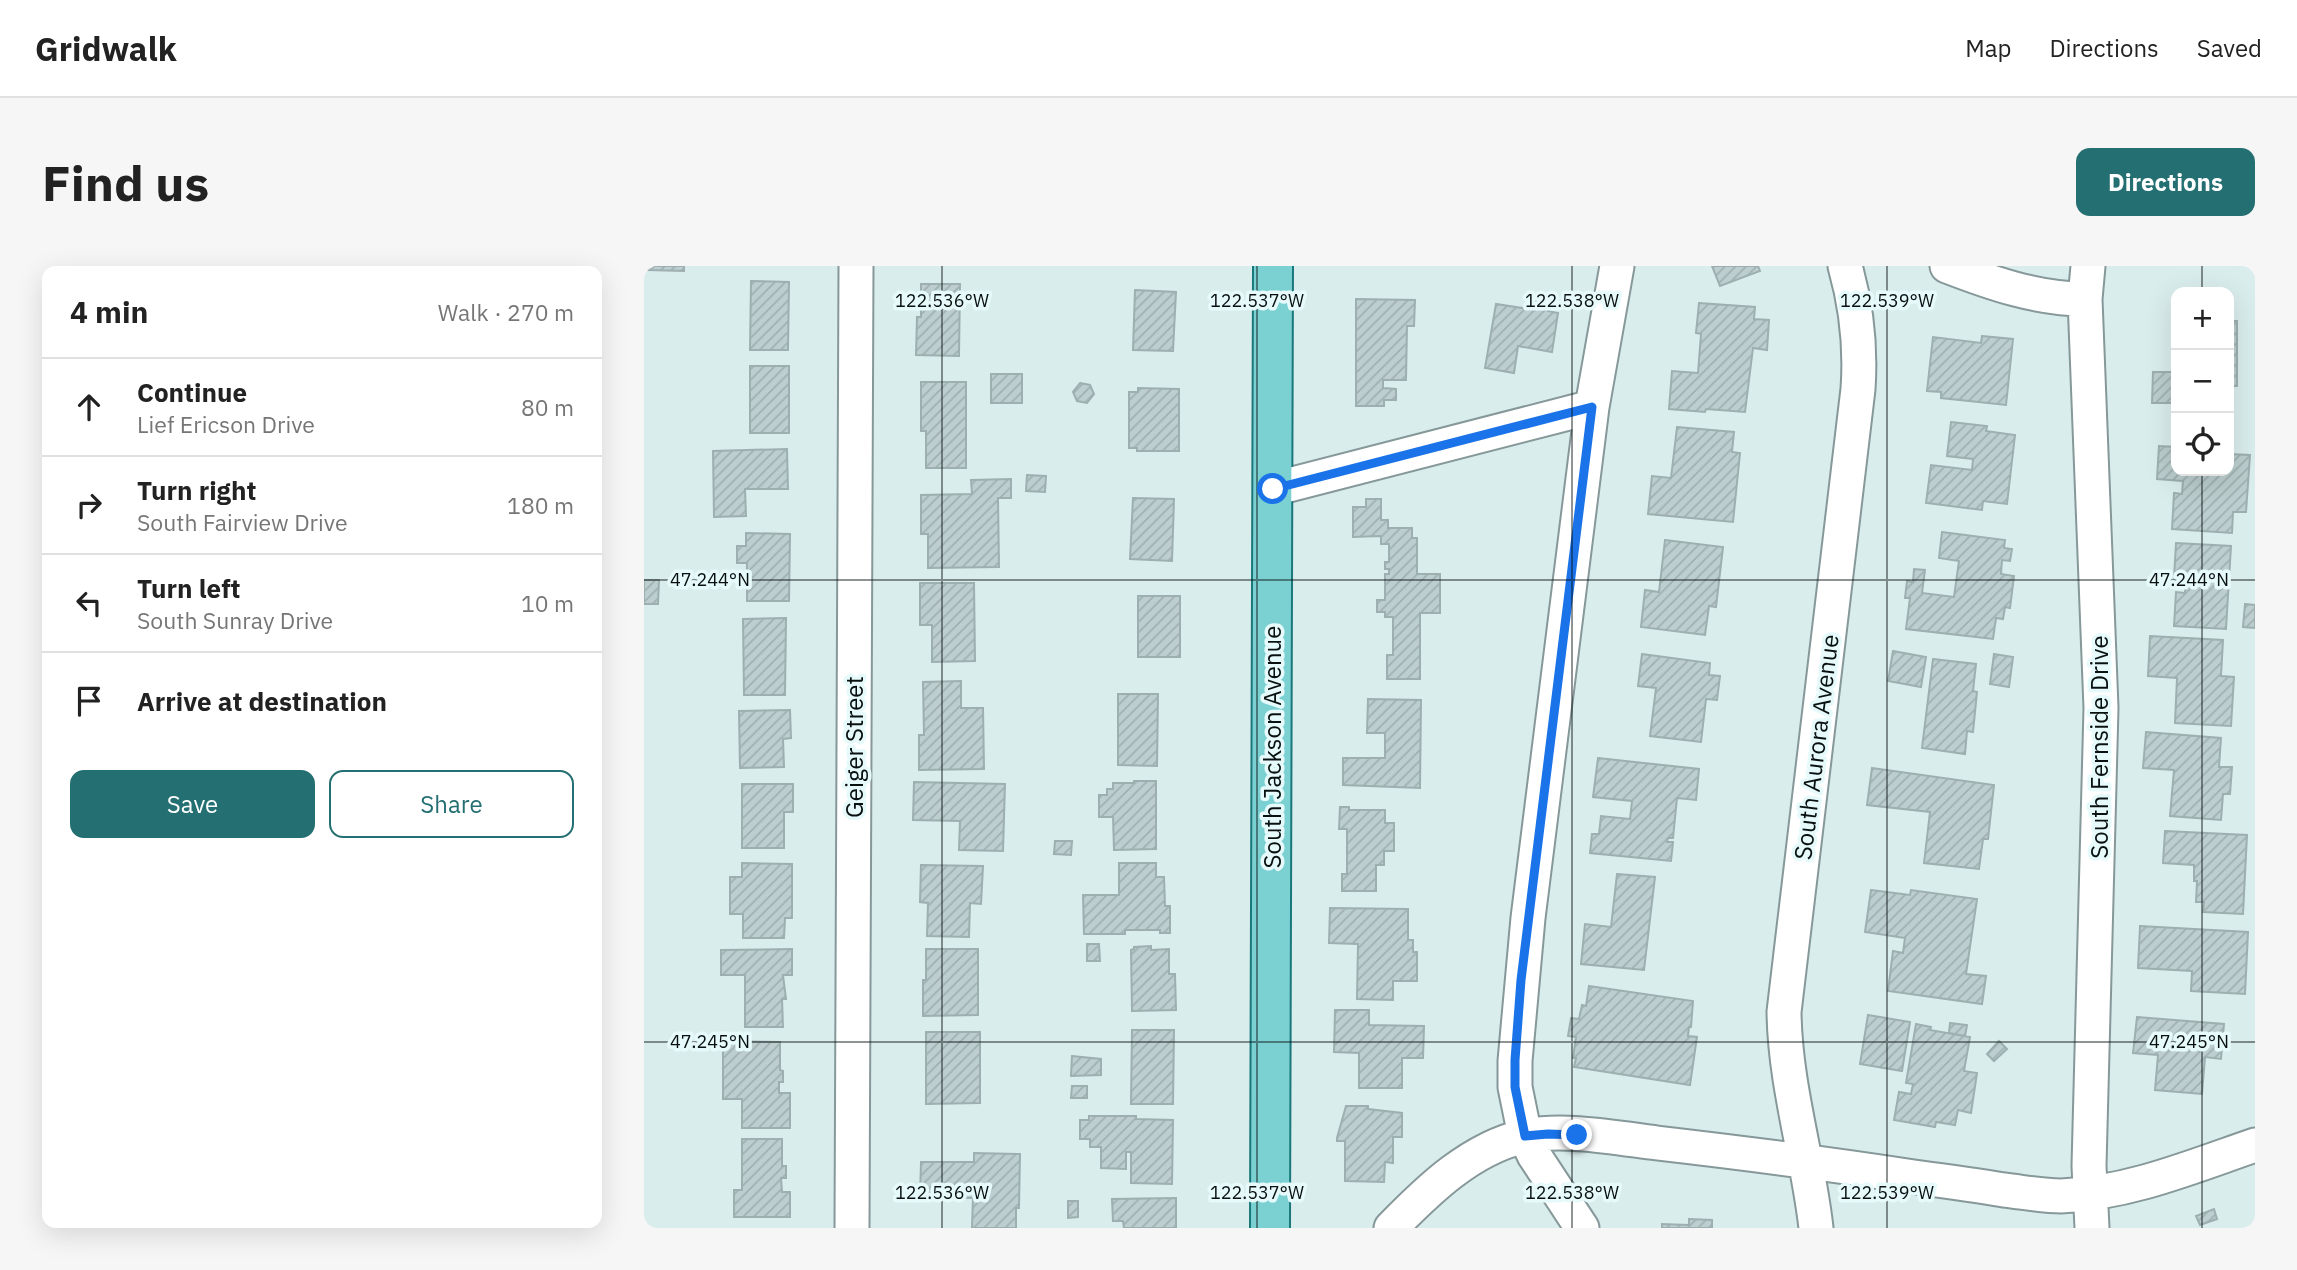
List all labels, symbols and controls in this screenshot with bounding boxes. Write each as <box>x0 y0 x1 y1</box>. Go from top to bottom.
text: Gridwalk <box>35 27 177 70</box>
text: Map <box>1965 32 2011 64</box>
text: Directions <box>2049 32 2159 64</box>
text: Saved <box>2197 32 2262 64</box>
button: Directions <box>2076 148 2255 216</box>
text: Find us <box>42 151 209 214</box>
map controls <box>2171 287 2234 476</box>
button: + <box>2171 287 2234 350</box>
text: 122.536°W <box>895 289 989 312</box>
text: 122.537°W <box>1210 289 1304 312</box>
text: 122.538°W <box>1525 289 1619 312</box>
text: 122.539°W <box>1840 289 1934 312</box>
text: 4 min <box>70 292 148 331</box>
text: Walk · 270 m <box>438 297 574 327</box>
button: − <box>2171 350 2234 413</box>
text: Continue <box>137 375 247 409</box>
icon: ahead <box>70 388 108 426</box>
text: 80 m <box>521 392 574 422</box>
text: Lief Ericson Drive <box>137 409 315 439</box>
button: locate <box>2171 413 2234 476</box>
text: Turn right <box>137 473 256 507</box>
route start <box>1257 473 1288 504</box>
icon: right <box>70 486 108 524</box>
text: 180 m <box>507 490 574 520</box>
text: South Fairview Drive <box>137 507 348 537</box>
text: 47.244°N <box>670 568 750 591</box>
text: 47.244°N <box>2149 568 2229 591</box>
text: Turn left <box>137 571 240 605</box>
icon: left <box>70 584 108 622</box>
text: 10 m <box>521 588 574 618</box>
text: South Sunray Drive <box>137 605 333 635</box>
street label: South Jackson Avenue <box>1256 626 1288 868</box>
street label: South Aurora Avenue <box>1786 632 1846 862</box>
street label: South Fernside Drive <box>2083 635 2115 859</box>
street label: Geiger Street <box>838 676 870 818</box>
icon: arrive <box>70 682 108 720</box>
text: Arrive at destination <box>137 684 387 718</box>
button: Save <box>70 770 315 838</box>
button: Share <box>329 770 574 838</box>
text: 47.245°N <box>670 1030 750 1053</box>
text: 47.245°N <box>2149 1030 2229 1053</box>
route end <box>1561 1119 1592 1150</box>
text: 122.536°W <box>895 1181 989 1204</box>
text: 122.537°W <box>1210 1181 1304 1204</box>
text: 122.538°W <box>1525 1181 1619 1204</box>
text: 122.539°W <box>1840 1181 1934 1204</box>

